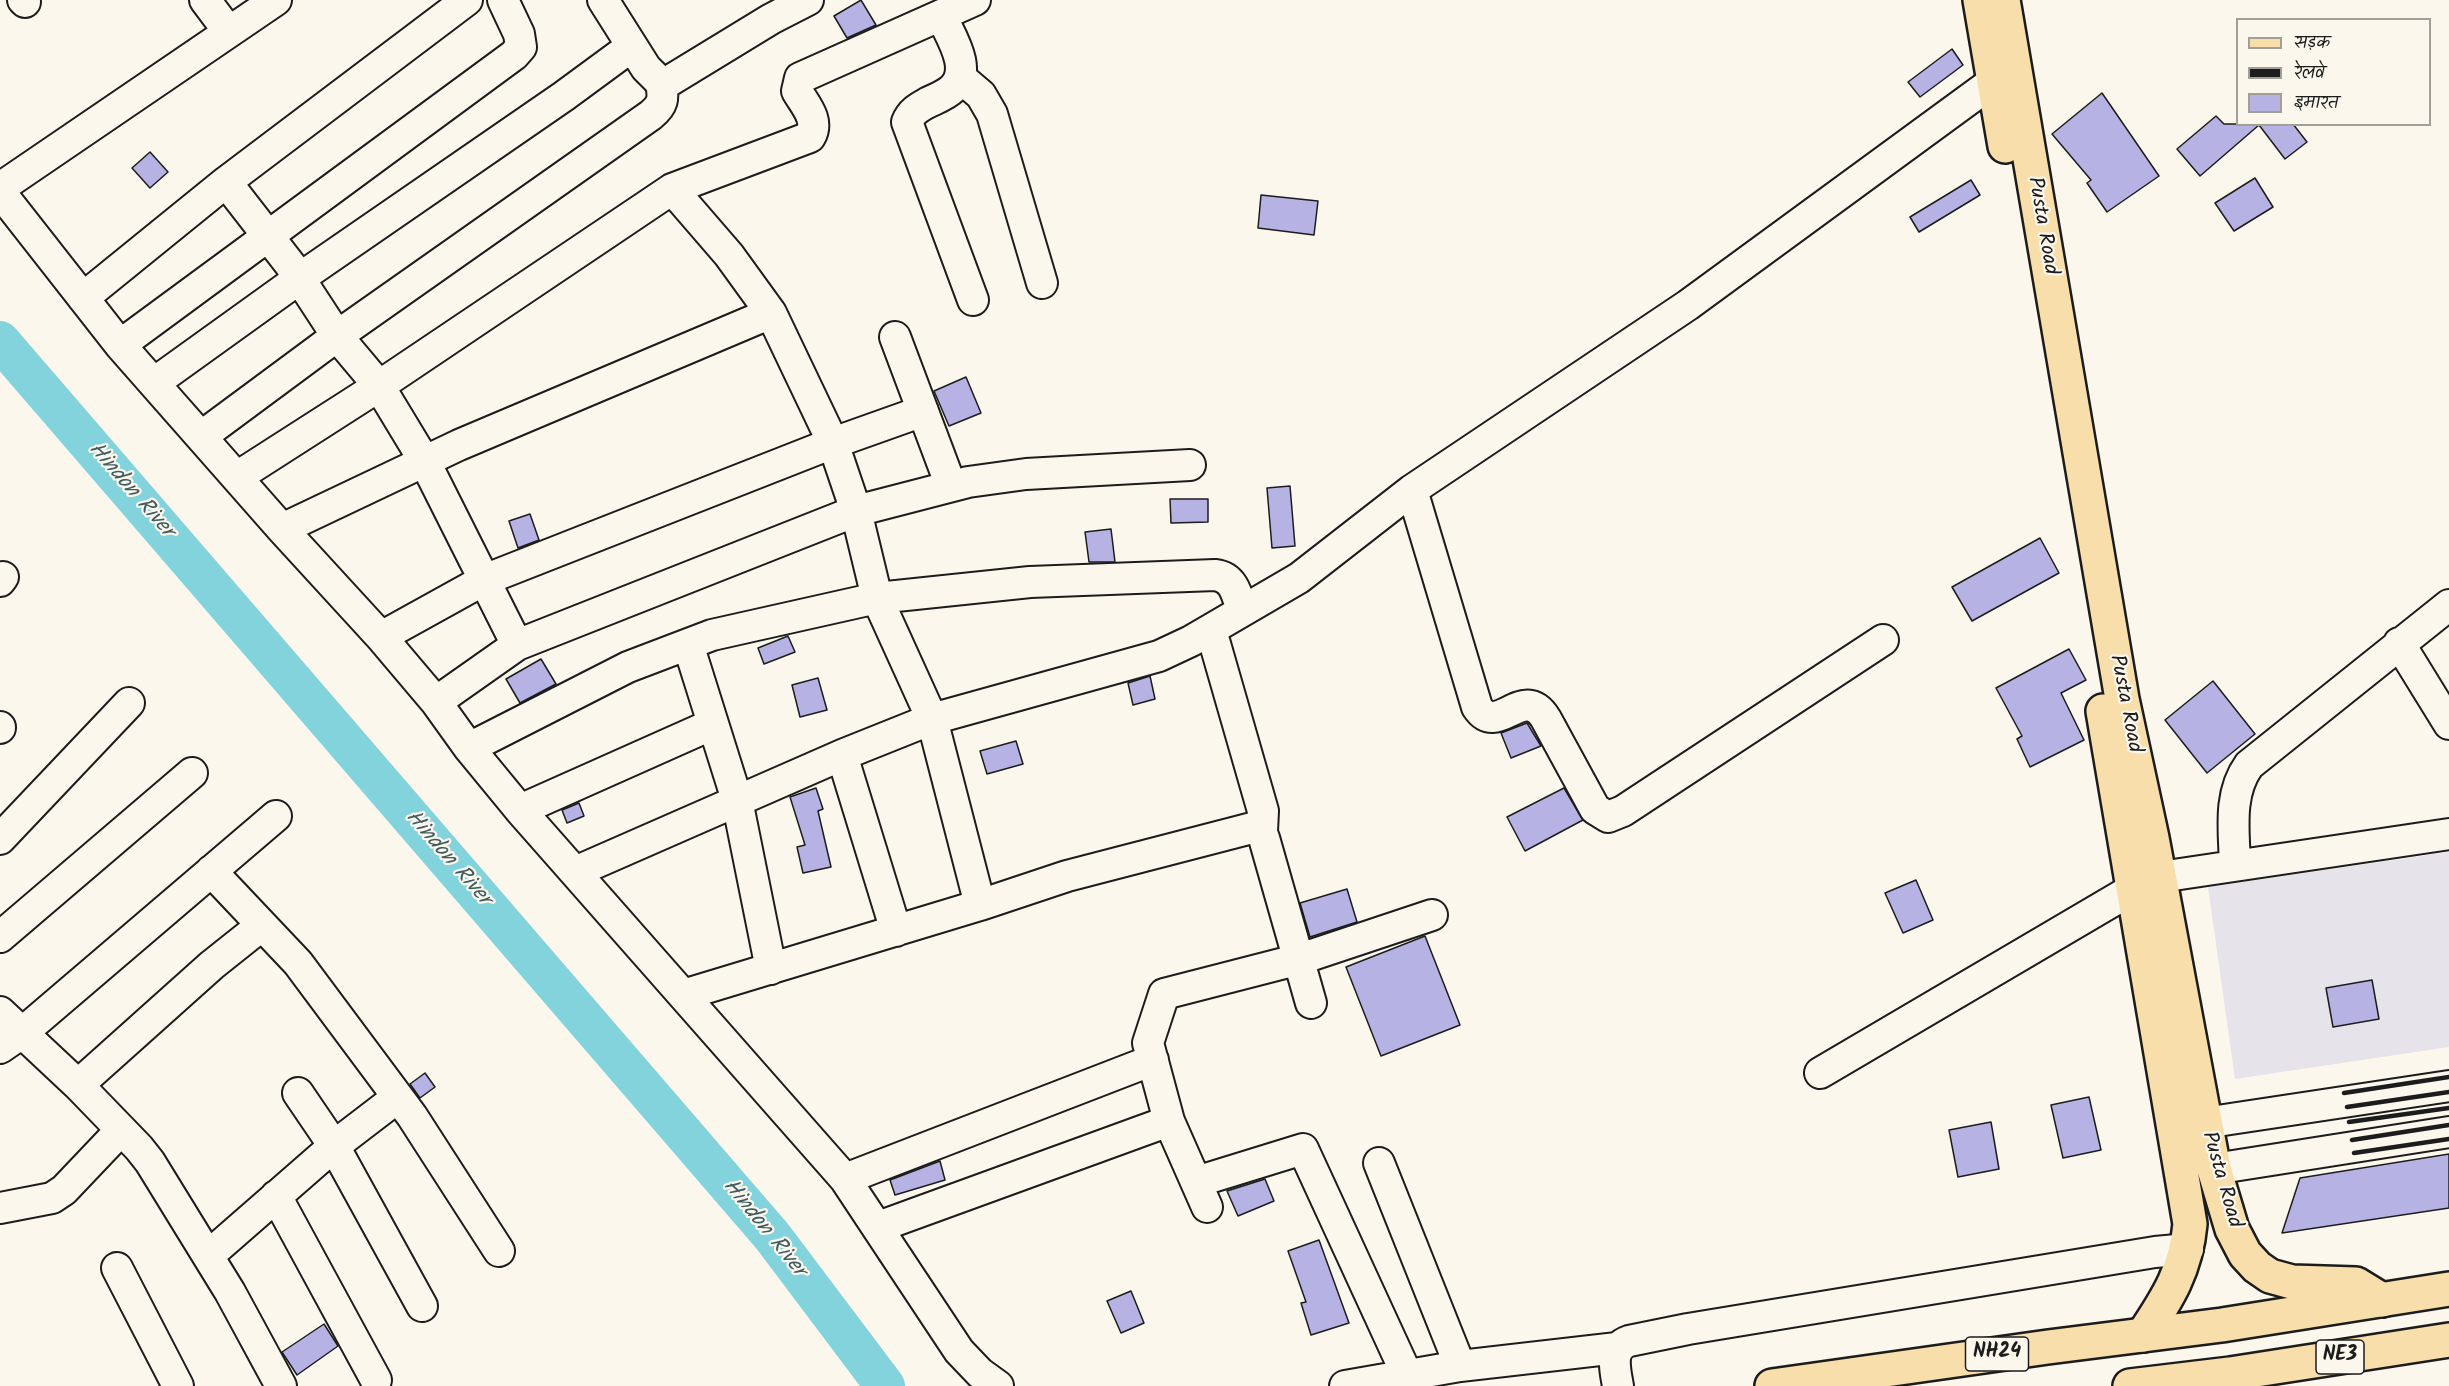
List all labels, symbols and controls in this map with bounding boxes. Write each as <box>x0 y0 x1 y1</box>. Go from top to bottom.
legend <box>2236 18 2431 126</box>
text: सड़क <box>2294 29 2330 58</box>
text: रेलवे <box>2294 59 2324 88</box>
text: इमारत <box>2294 89 2338 118</box>
street label: Pusta Road <box>2020 175 2062 277</box>
water label: Hindon River <box>81 438 179 544</box>
street label: Pusta Road <box>2102 653 2146 755</box>
water label: Hindon River <box>398 806 496 912</box>
street label: Pusta Road <box>2194 1129 2246 1231</box>
water label: Hindon River <box>716 1175 810 1283</box>
road number: NH24 <box>1966 1337 2028 1371</box>
road number: NE3 <box>2316 1340 2364 1374</box>

